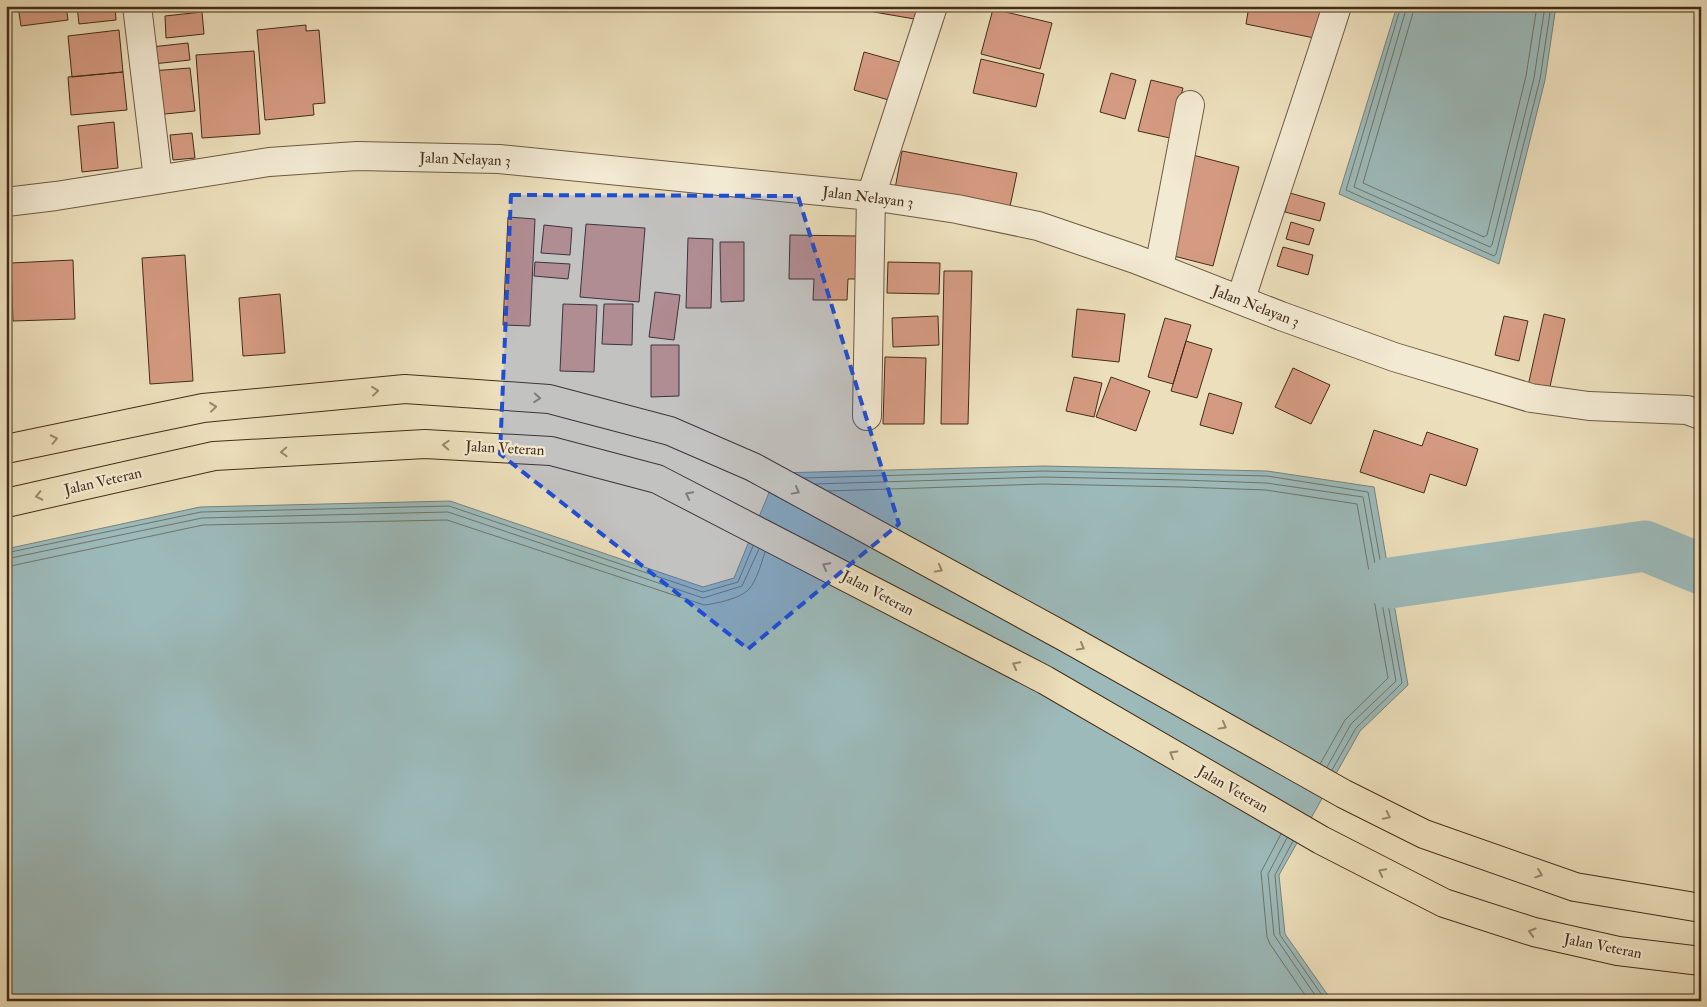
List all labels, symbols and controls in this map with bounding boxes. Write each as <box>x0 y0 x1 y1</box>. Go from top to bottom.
street label: Jalan Nelayan 3 <box>418 148 511 172</box>
street label: Jalan Nelayan 3 <box>820 182 914 213</box>
street label: Jalan Nelayan 3 <box>1208 281 1302 333</box>
one-way arrow <box>371 386 379 397</box>
one-way arrow <box>533 392 541 403</box>
one-way arrow <box>210 402 218 413</box>
one-way arrow <box>50 434 58 445</box>
street label: Jalan Veteran <box>464 437 545 461</box>
one-way arrow <box>442 440 450 451</box>
one-way arrow <box>280 446 288 457</box>
street label: Jalan Veteran <box>61 463 144 501</box>
one-way arrow <box>791 485 800 495</box>
one-way arrow <box>34 490 43 501</box>
one-way arrow <box>685 491 694 501</box>
one-way arrow <box>822 562 831 572</box>
one-way arrow <box>933 563 942 573</box>
street label: Jalan Veteran <box>837 566 917 621</box>
one-way arrow <box>1076 641 1085 651</box>
one-way arrow <box>1012 661 1021 671</box>
one-way arrow <box>1218 720 1227 730</box>
one-way arrow <box>1169 751 1178 761</box>
street label: Jalan Veteran <box>1192 761 1272 818</box>
one-way arrow <box>1382 809 1391 819</box>
one-way arrow <box>1378 868 1387 878</box>
one-way arrow <box>1534 868 1543 878</box>
one-way arrow <box>1529 927 1537 937</box>
street label: Jalan Veteran <box>1561 929 1644 964</box>

